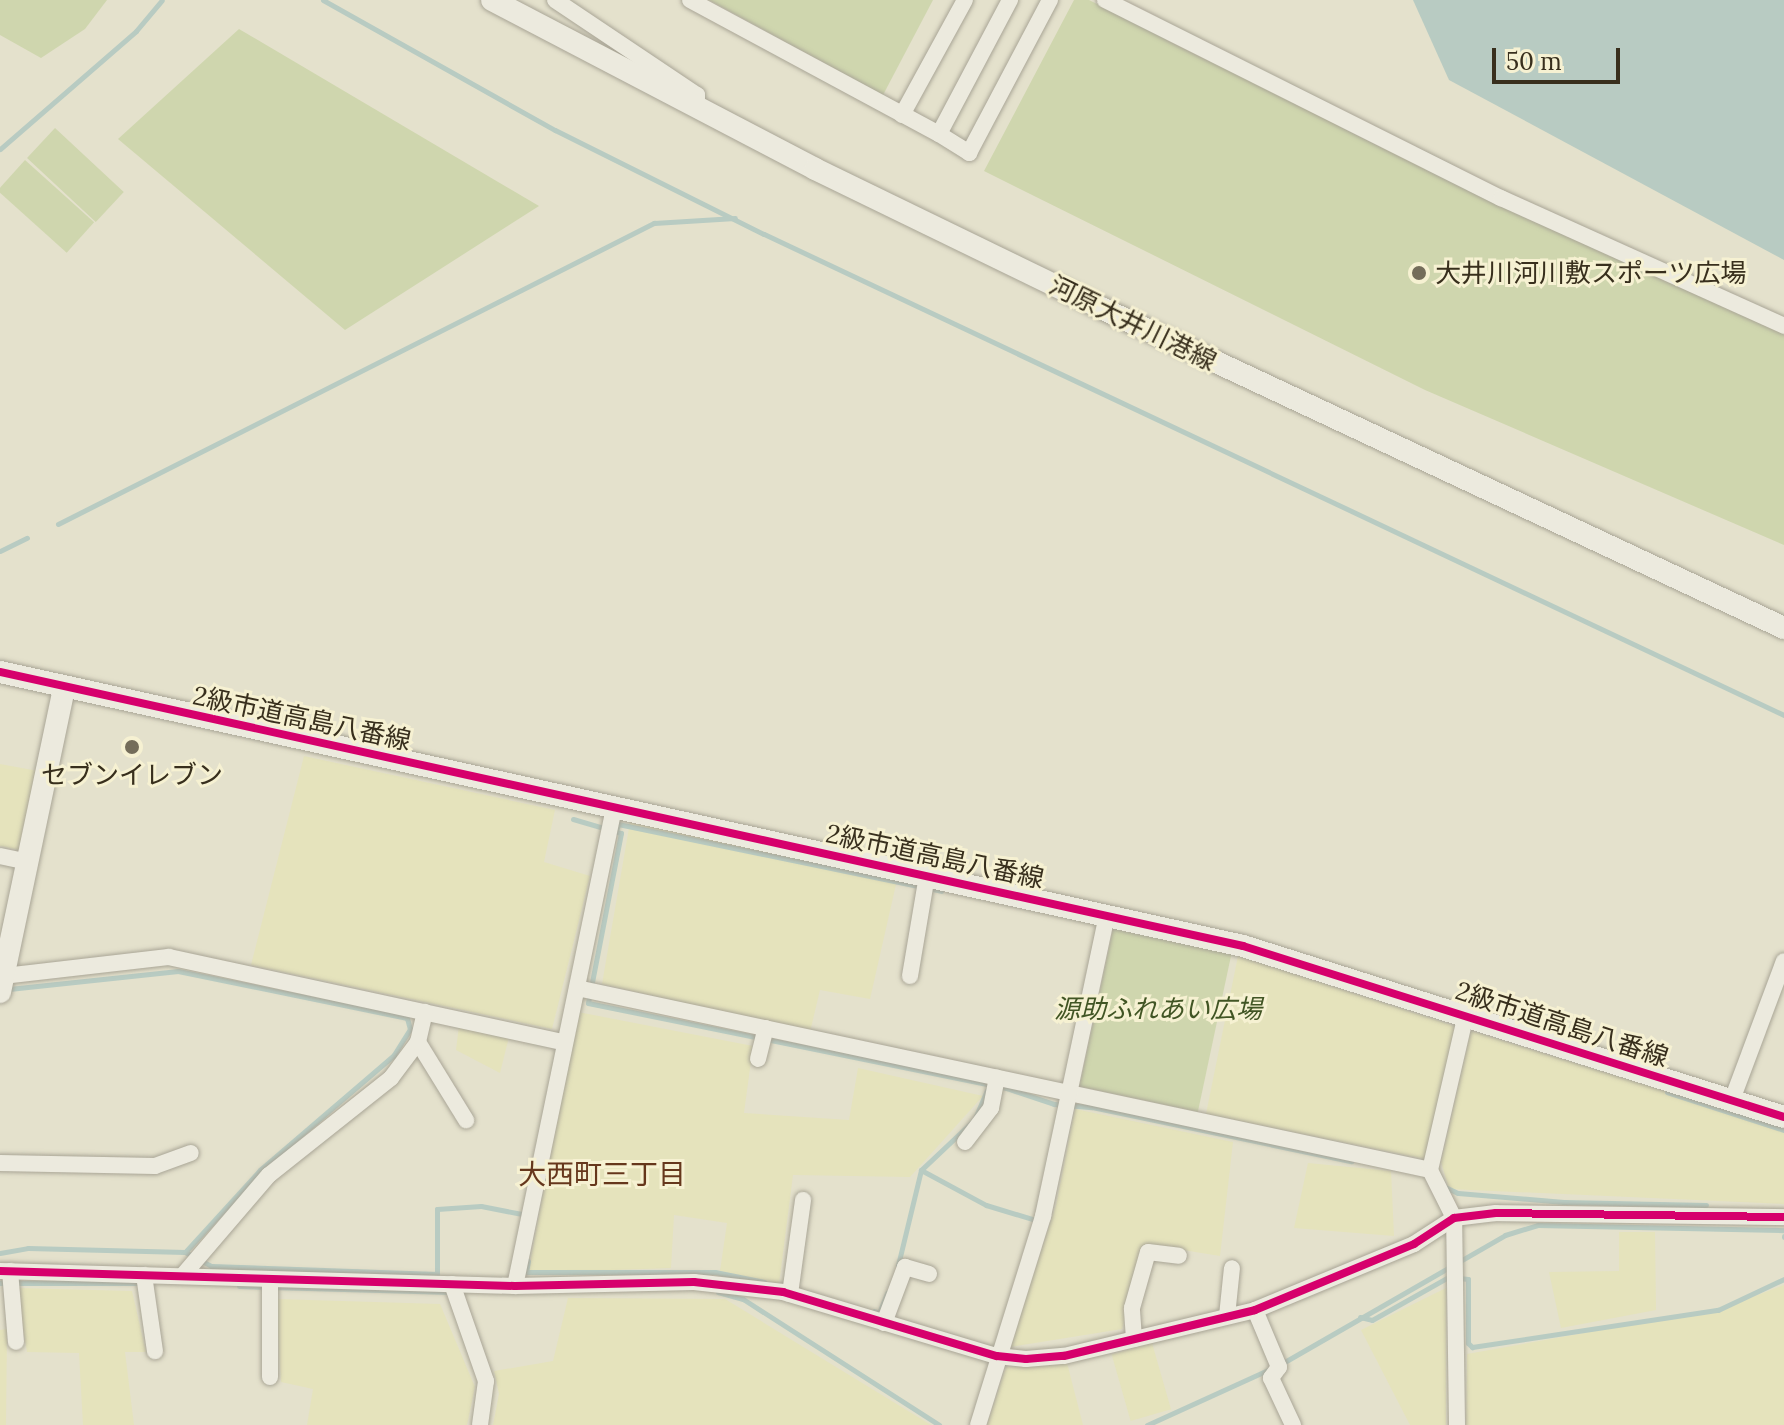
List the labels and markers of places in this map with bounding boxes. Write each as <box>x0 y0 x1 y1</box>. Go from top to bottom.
place label: 大井川河川敷スポーツ広場 <box>1435 257 1747 289</box>
marker: 大井川河川敷スポーツ広場 <box>1410 264 1428 282</box>
marker: セブンイレブン <box>123 738 141 756</box>
place label: セブンイレブン <box>41 759 223 791</box>

